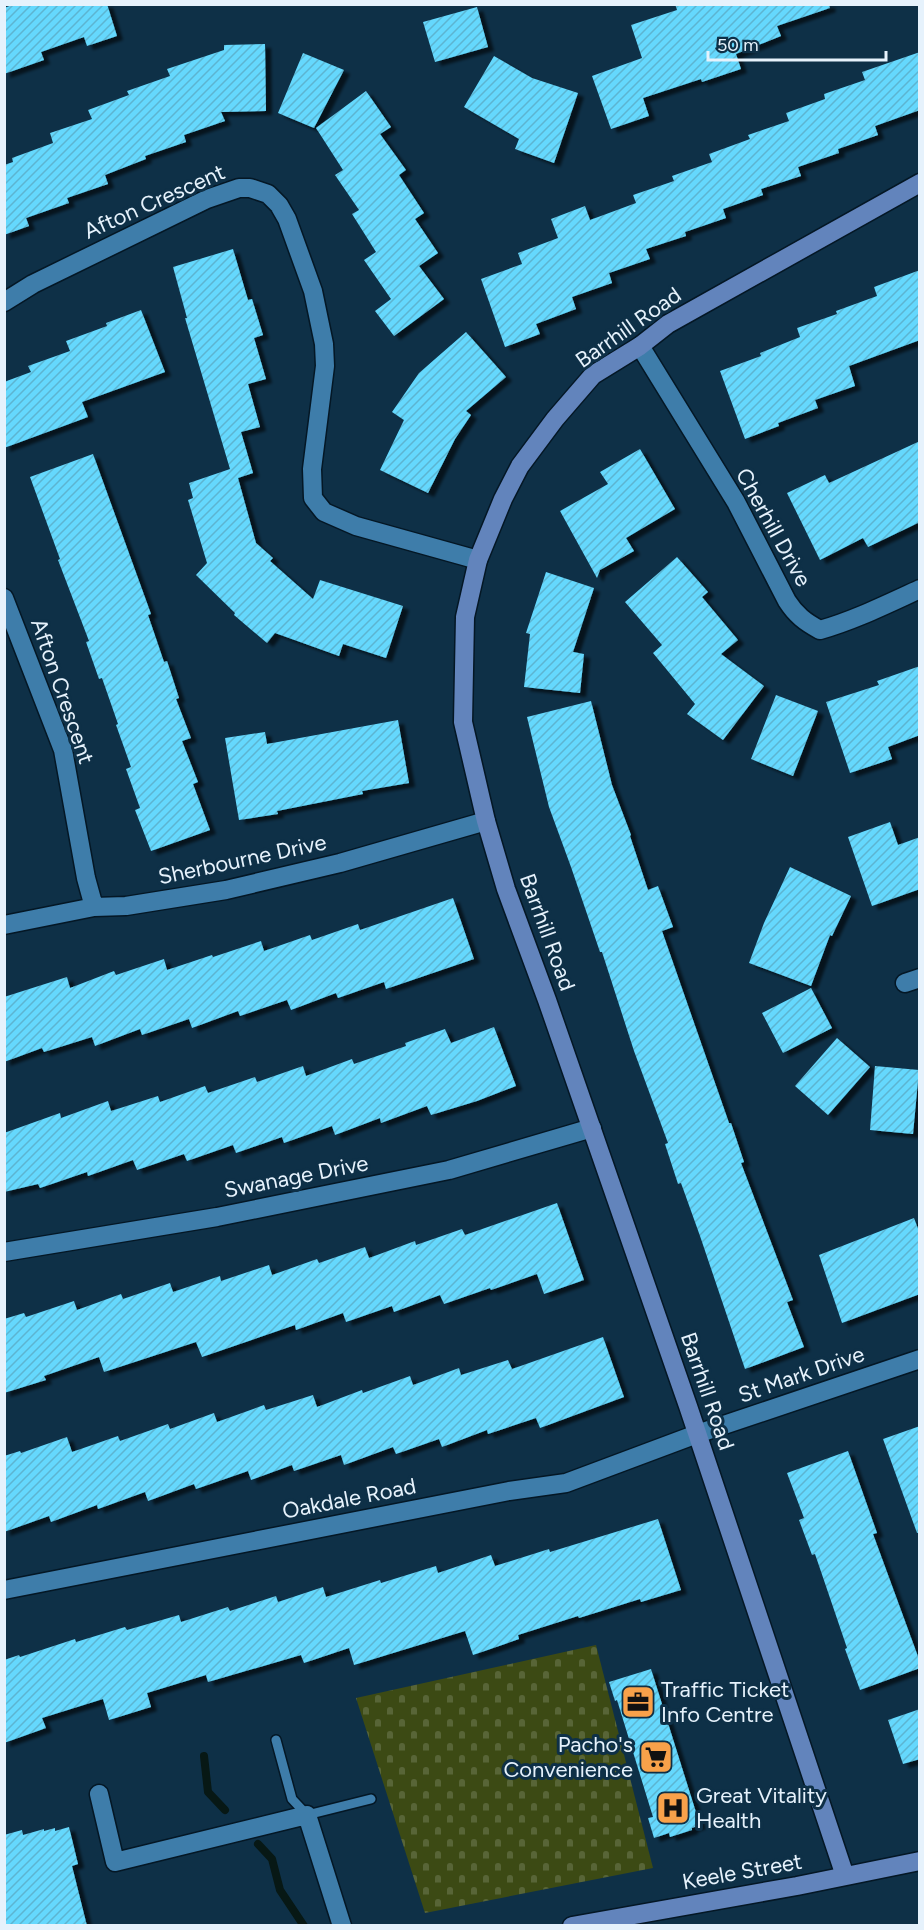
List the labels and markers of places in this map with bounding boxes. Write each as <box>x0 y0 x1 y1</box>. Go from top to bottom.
place label: Traffic Ticket Info Centre <box>661 1676 789 1728</box>
office icon: Traffic Ticket Info Centre <box>620 1684 656 1720</box>
place label: Pacho's Convenience <box>503 1731 633 1783</box>
supermarket icon: Pacho's Convenience <box>638 1739 674 1775</box>
place label: Great Vitality Health <box>696 1782 827 1834</box>
hospital icon: Great Vitality Health <box>655 1790 691 1826</box>

